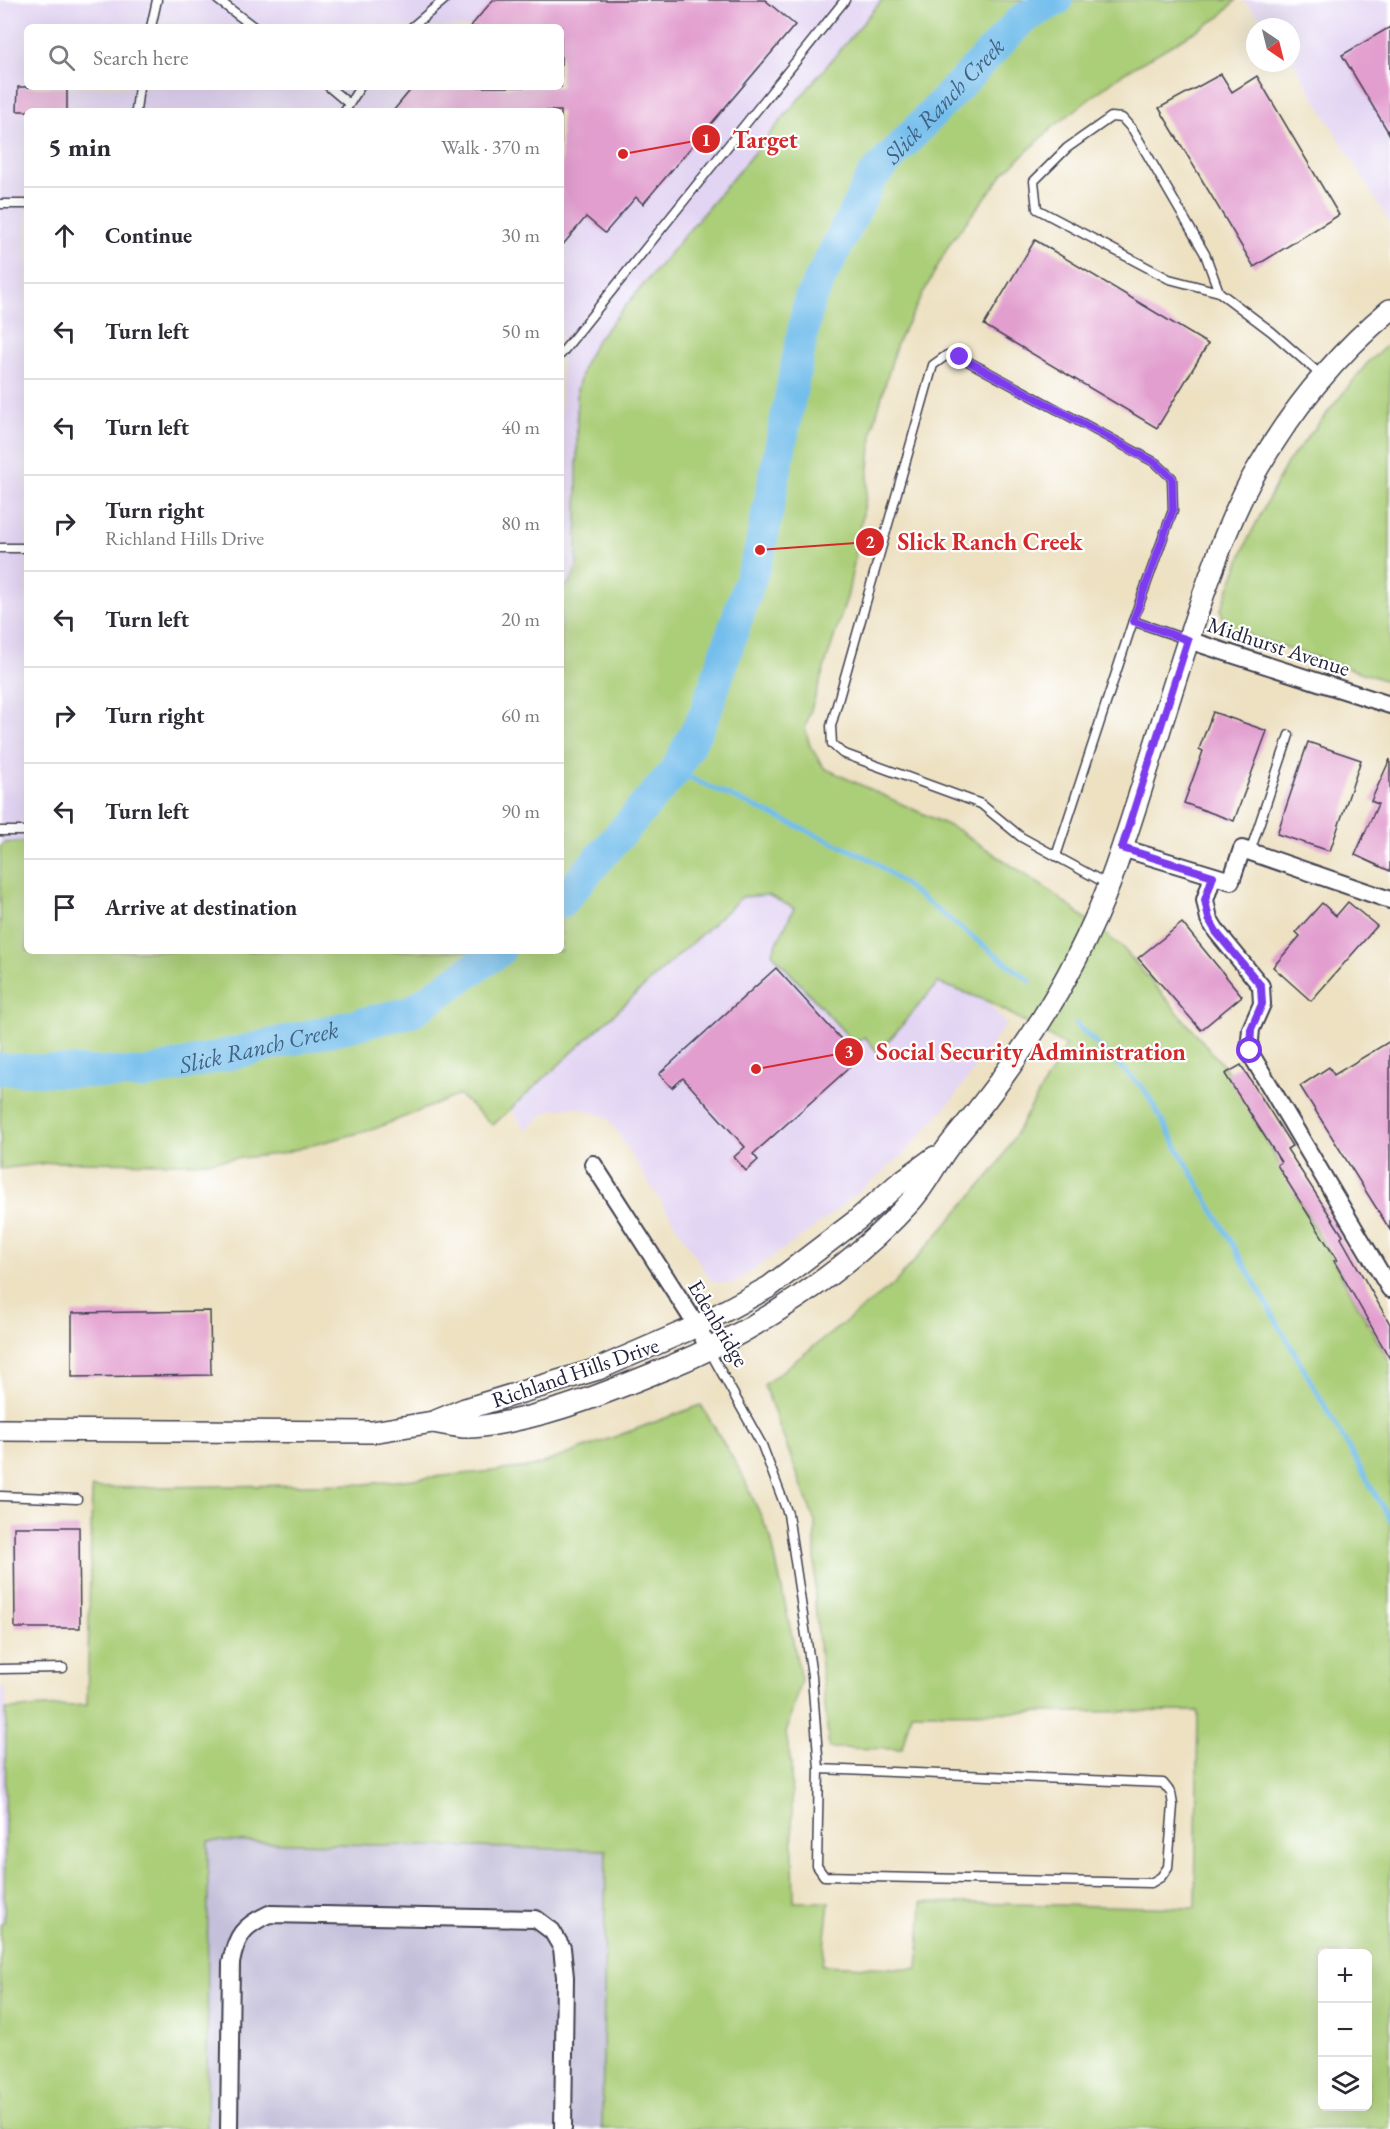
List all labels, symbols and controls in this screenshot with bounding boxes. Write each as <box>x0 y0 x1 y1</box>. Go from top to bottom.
north arrow <box>1246 18 1300 72</box>
search box <box>24 24 564 90</box>
water label: Slick Ranch Creek <box>876 31 1011 171</box>
icon: search <box>45 41 78 74</box>
text: Search here <box>93 43 188 72</box>
callout: Target <box>691 118 810 160</box>
text: Target <box>732 124 798 156</box>
text: 1 <box>701 128 711 151</box>
text: 5 min <box>48 130 111 164</box>
text: Walk · 370 m <box>441 134 540 160</box>
icon: ahead <box>48 219 81 252</box>
text: Continue <box>105 221 192 250</box>
text: 30 m <box>501 222 540 248</box>
icon: left <box>48 315 81 348</box>
text: Turn left <box>105 317 189 346</box>
text: 50 m <box>501 318 540 344</box>
route end <box>946 343 972 369</box>
icon: left <box>48 411 81 444</box>
text: Turn left <box>105 413 189 442</box>
text: 40 m <box>501 414 540 440</box>
text: Turn right <box>105 496 204 525</box>
icon: right <box>48 507 81 540</box>
text: 80 m <box>501 510 540 536</box>
callout: Slick Ranch Creek <box>855 521 1094 563</box>
text: Richland Hills Drive <box>105 525 264 551</box>
text: Slick Ranch Creek <box>897 526 1083 557</box>
text: 2 <box>865 530 875 553</box>
icon: left <box>48 603 81 636</box>
text: Turn left <box>105 605 189 634</box>
text: 20 m <box>501 606 540 632</box>
street label: Midhurst Avenue <box>1204 610 1354 683</box>
icon: right <box>48 699 81 732</box>
text: Turn right <box>105 701 204 730</box>
text: 60 m <box>501 702 540 728</box>
icon: left <box>48 795 81 828</box>
text: Turn left <box>105 797 189 826</box>
text: 90 m <box>501 798 540 824</box>
icon: arrive <box>48 891 81 924</box>
text: Arrive at destination <box>105 893 297 922</box>
water label: Slick Ranch Creek <box>175 1013 341 1081</box>
callout: Social Security Administration <box>834 1031 1198 1073</box>
text: Social Security Administration <box>876 1036 1186 1068</box>
route start <box>1236 1037 1262 1063</box>
text: 3 <box>844 1040 854 1063</box>
street label: Edenbridge <box>681 1274 756 1372</box>
street label: Richland Hills Drive <box>488 1330 663 1415</box>
map controls <box>1318 1949 1372 2111</box>
button: + <box>1318 1949 1372 2003</box>
button: − <box>1318 2003 1372 2057</box>
button: layers <box>1318 2057 1372 2111</box>

